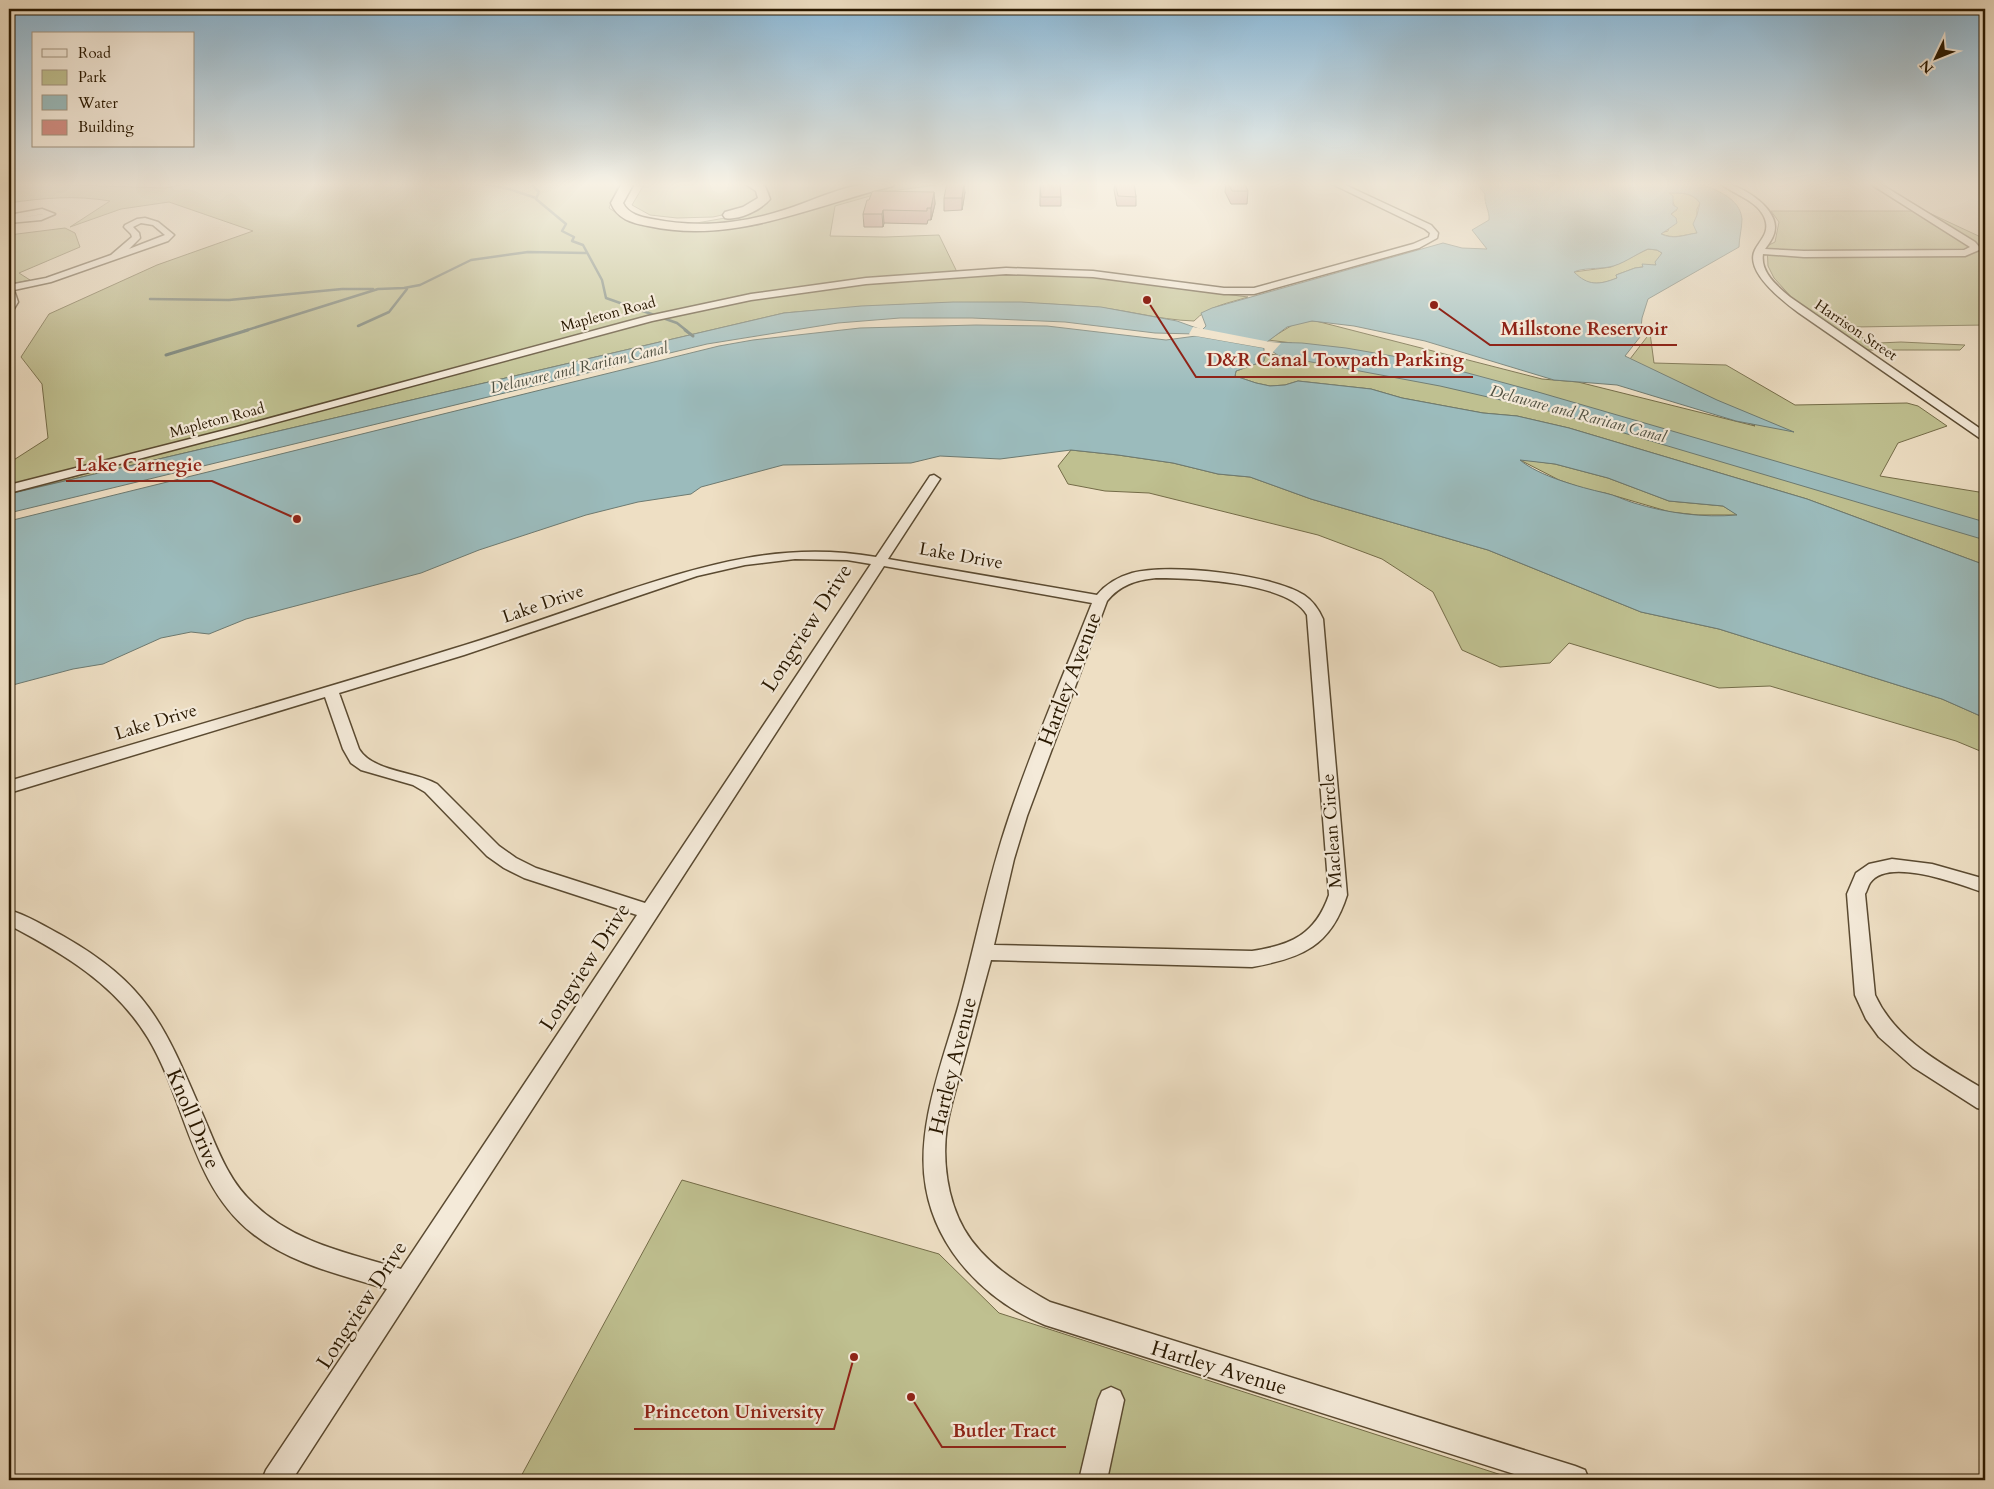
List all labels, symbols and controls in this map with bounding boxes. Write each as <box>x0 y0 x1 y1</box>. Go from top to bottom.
legend <box>32 32 195 148</box>
north arrow <box>1912 32 1962 82</box>
text: Road <box>78 43 111 63</box>
text: N <box>1916 56 1938 77</box>
text: Park <box>78 67 107 87</box>
text: Water <box>77 93 119 113</box>
text: Building <box>78 117 134 137</box>
street label: Mapleton Road <box>558 292 658 336</box>
street label: Harrison Street <box>1811 295 1902 365</box>
callout: Millstone Reservoir <box>1490 311 1677 345</box>
text: Millstone Reservoir <box>1500 316 1668 342</box>
water label: Delaware and Raritan Canal <box>488 337 671 399</box>
callout: D&R Canal Towpath Parking <box>1196 343 1473 377</box>
text: D&R Canal Towpath Parking <box>1206 347 1464 373</box>
water label: Delaware and Raritan Canal <box>1487 380 1669 448</box>
street label: Mapleton Road <box>167 398 267 442</box>
callout: Lake Carnegie <box>66 447 212 481</box>
text: Lake Carnegie <box>76 452 202 478</box>
street label: Lake Drive <box>917 536 1005 576</box>
street label: Longview Drive <box>755 558 859 698</box>
street label: Lake Drive <box>499 578 587 630</box>
street label: Hartley Avenue <box>1031 608 1109 750</box>
street label: Lake Drive <box>112 698 200 746</box>
street label: Maclean Circle <box>1316 773 1348 889</box>
street label: Longview Drive <box>533 897 637 1037</box>
street label: Hartley Avenue <box>922 994 984 1138</box>
street label: Knoll Drive <box>159 1065 227 1173</box>
street label: Longview Drive <box>310 1235 414 1375</box>
street label: Hartley Avenue <box>1148 1334 1290 1402</box>
callout: Princeton University <box>634 1395 834 1429</box>
text: Princeton University <box>644 1399 825 1425</box>
callout: Butler Tract <box>942 1413 1066 1447</box>
text: Butler Tract <box>952 1418 1056 1444</box>

